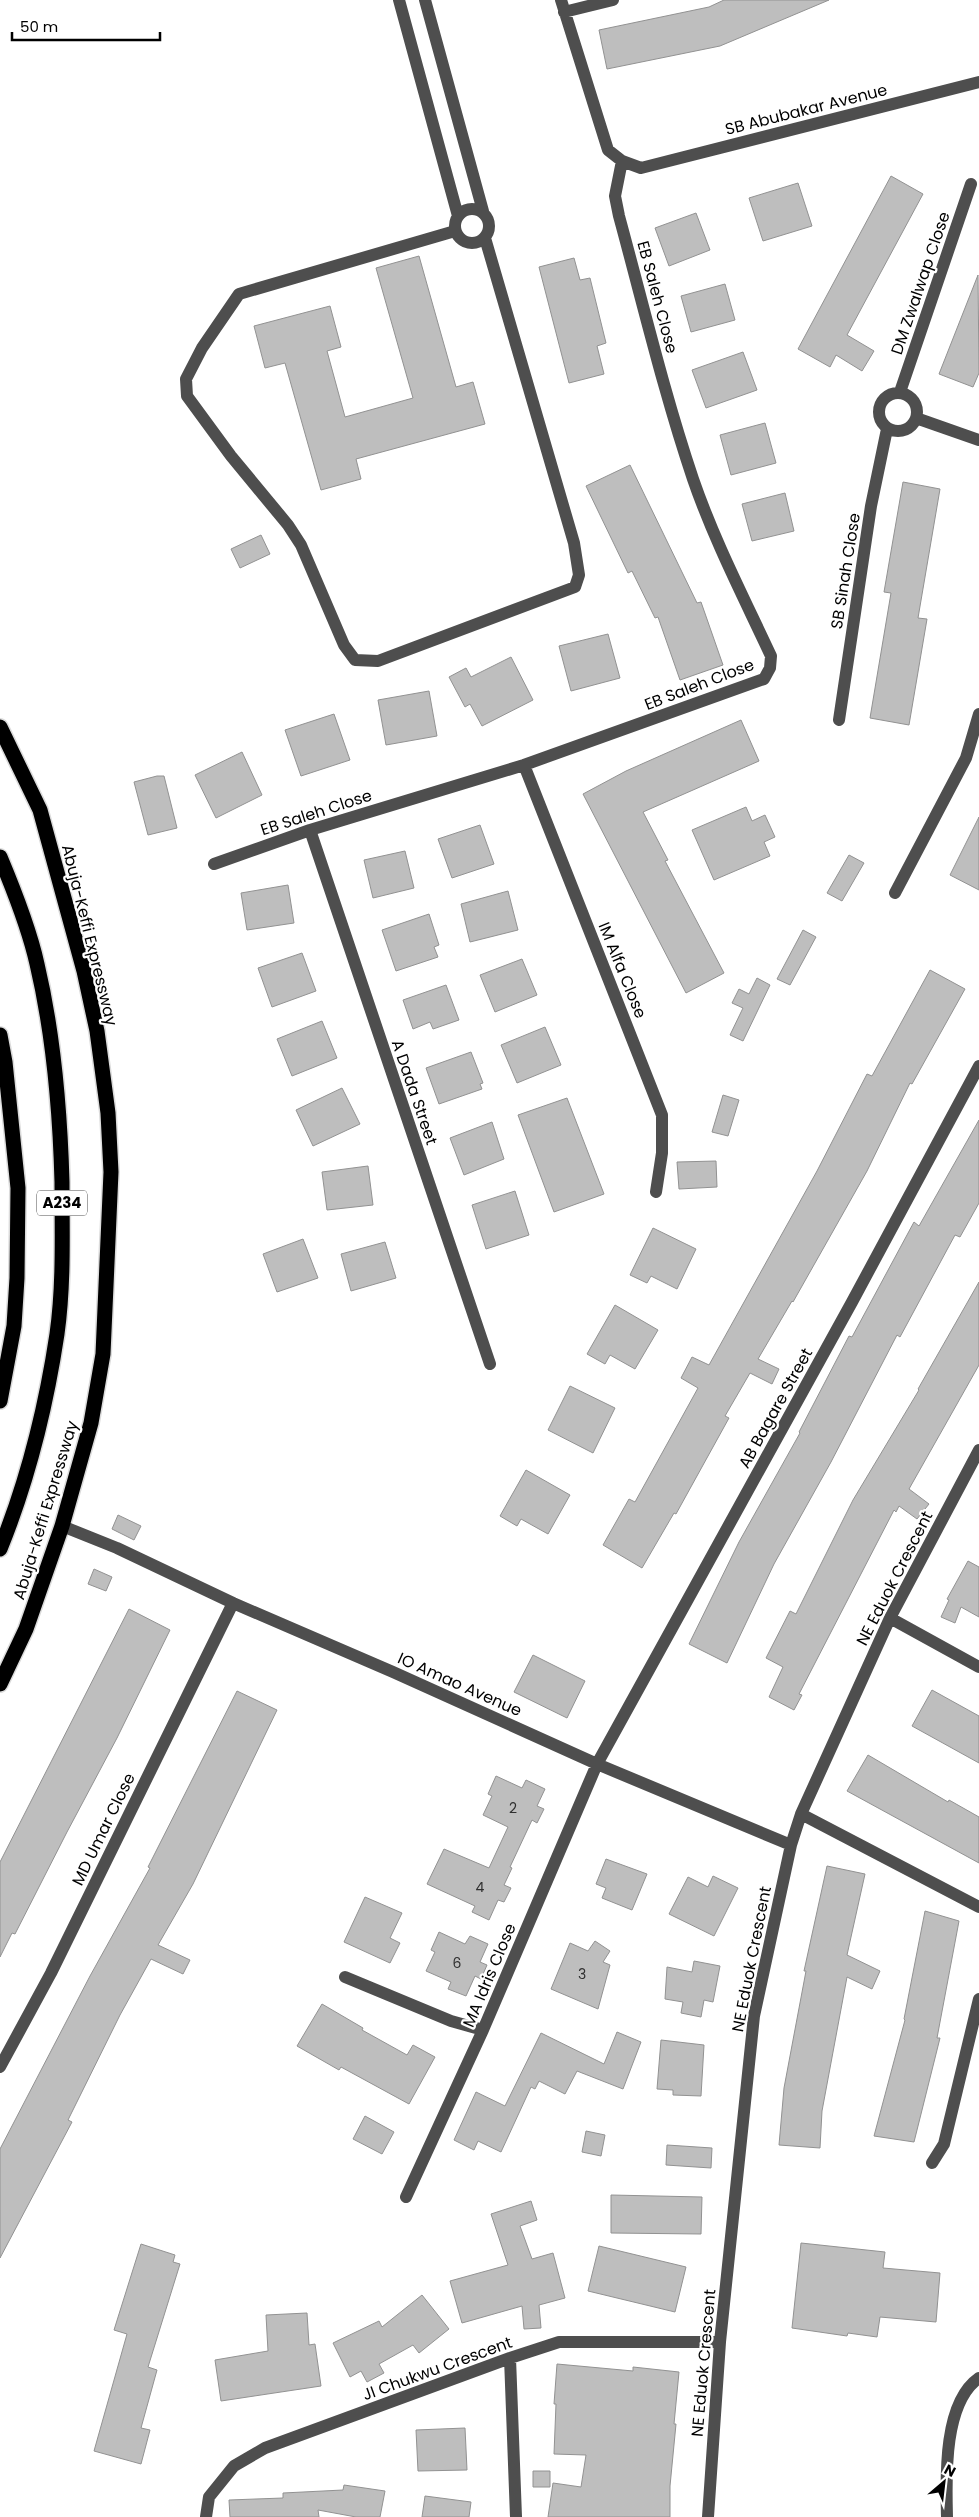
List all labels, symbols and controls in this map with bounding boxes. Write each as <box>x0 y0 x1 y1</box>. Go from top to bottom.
scale bar <box>12 10 160 42</box>
text: 50 m <box>20 16 58 37</box>
street label: SB Abubakar Avenue <box>723 78 890 141</box>
street label: DM Zwalwap Close <box>885 209 956 358</box>
street label: EB Saleh Close <box>631 238 684 356</box>
street label: SB Sinah Close <box>825 511 866 631</box>
street label: EB Saleh Close <box>641 653 757 716</box>
street label: EB Saleh Close <box>258 784 375 841</box>
street label: Abuja-Keffi Expressway <box>56 842 123 1028</box>
street label: IM Alfa Close <box>593 919 652 1022</box>
street label: A Dada Street <box>386 1036 443 1148</box>
road number: A234 <box>37 1190 87 1216</box>
street label: AB Bagare Street <box>733 1344 818 1472</box>
street label: Abuja-Keffi Expressway <box>7 1418 84 1602</box>
street label: NE Eduok Crescent <box>851 1507 938 1649</box>
street label: IO Amao Avenue <box>394 1647 526 1722</box>
street label: MD Umar Close <box>66 1769 141 1889</box>
house number: 2 <box>509 1798 517 1818</box>
house number: 4 <box>476 1877 485 1897</box>
street label: NE Eduok Crescent <box>726 1884 777 2034</box>
street label: MA Idris Close <box>457 1920 522 2031</box>
house number: 6 <box>453 1953 462 1973</box>
house number: 3 <box>578 1964 586 1984</box>
street label: NE Eduok Crescent <box>686 2288 721 2438</box>
street label: JI Chukwu Crescent <box>359 2331 515 2406</box>
north arrow <box>919 2457 969 2507</box>
text: N <box>941 2459 959 2482</box>

